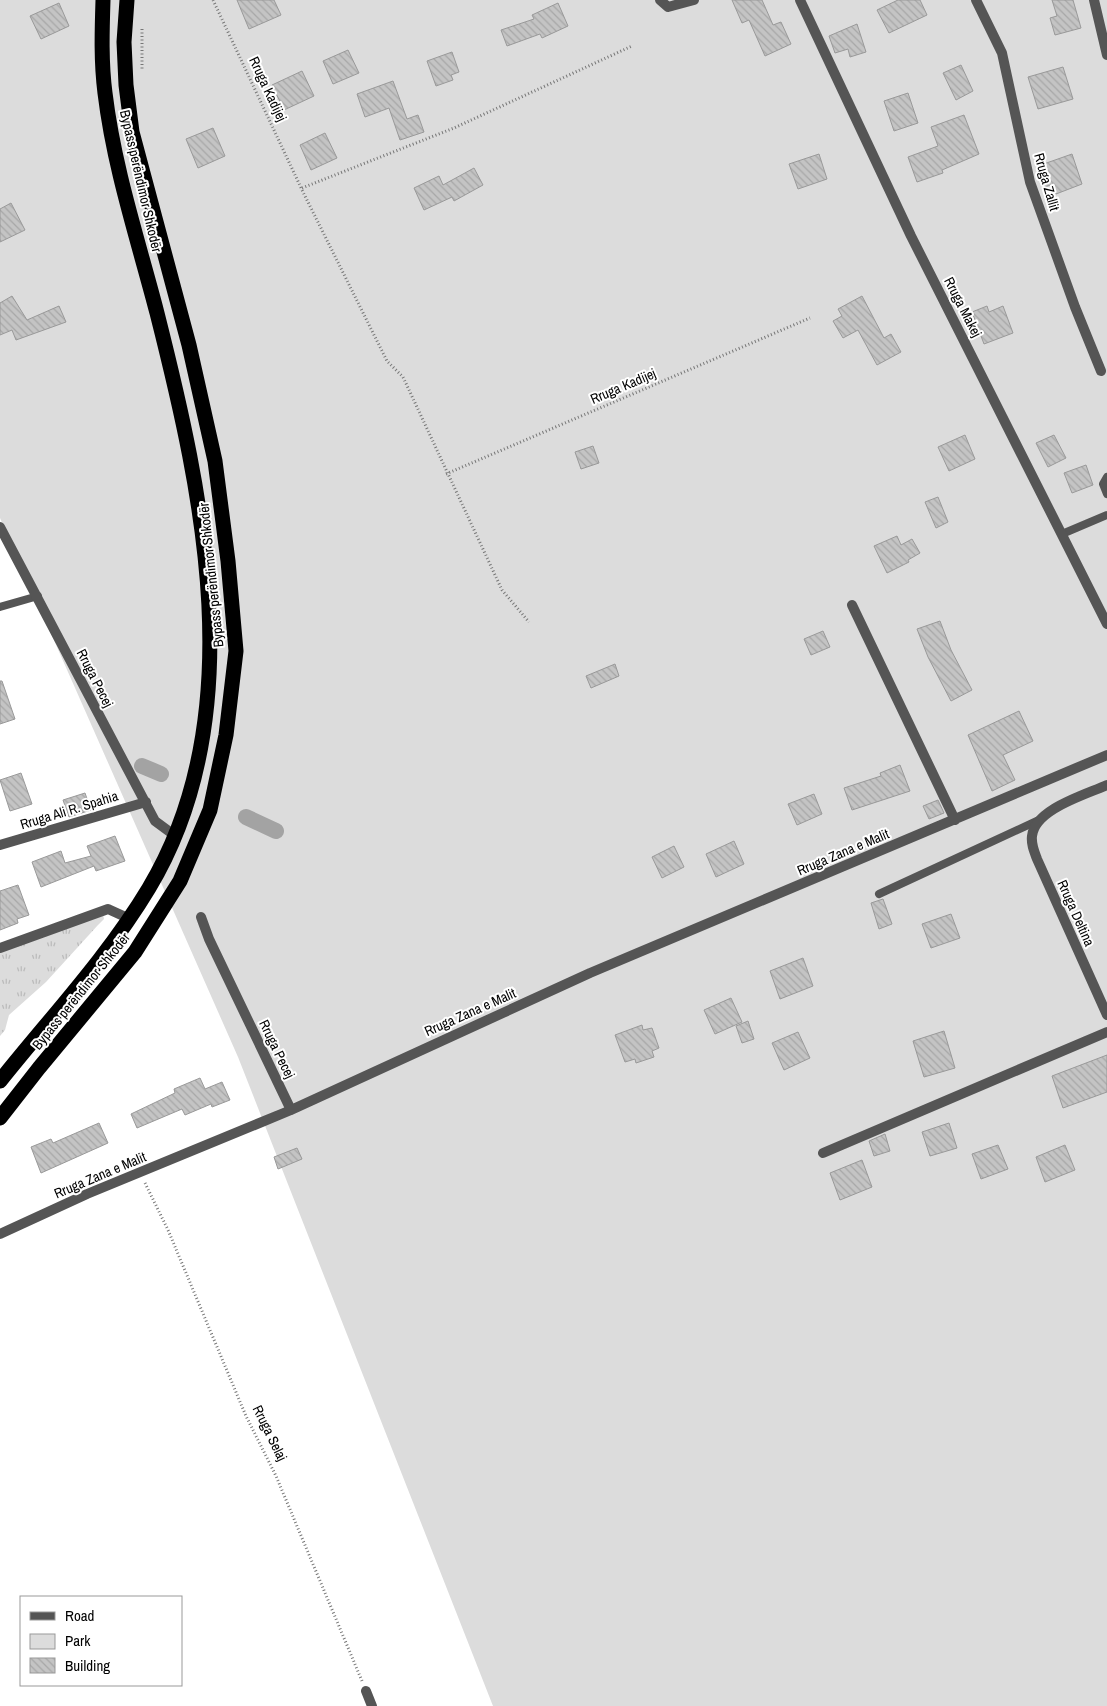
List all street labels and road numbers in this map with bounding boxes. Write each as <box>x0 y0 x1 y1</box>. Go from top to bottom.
street label: Rruga Kadijej <box>245 54 291 124</box>
street label: Bypass perëndimor Shkodër <box>116 108 166 254</box>
street label: Rruga Zallit <box>1030 151 1064 213</box>
street label: Rruga Makej <box>940 274 986 340</box>
street label: Rruga Kadijej <box>587 364 659 408</box>
street label: Bypass perëndimor Shkodër <box>194 502 228 648</box>
street label: Rruga Pecej <box>73 646 117 710</box>
street label: Rruga Ali R. Spahia <box>18 786 121 833</box>
street label: Rruga Zana e Malit <box>794 825 892 879</box>
street label: Rruga Deltina <box>1053 877 1099 950</box>
street label: Bypass perëndimor Shkodër <box>28 929 134 1053</box>
street label: Rruga Zana e Malit <box>421 984 519 1040</box>
street label: Rruga Pecej <box>255 1017 299 1081</box>
street label: Rruga Zana e Malit <box>51 1148 149 1202</box>
street label: Rruga Selaj <box>249 1402 291 1464</box>

